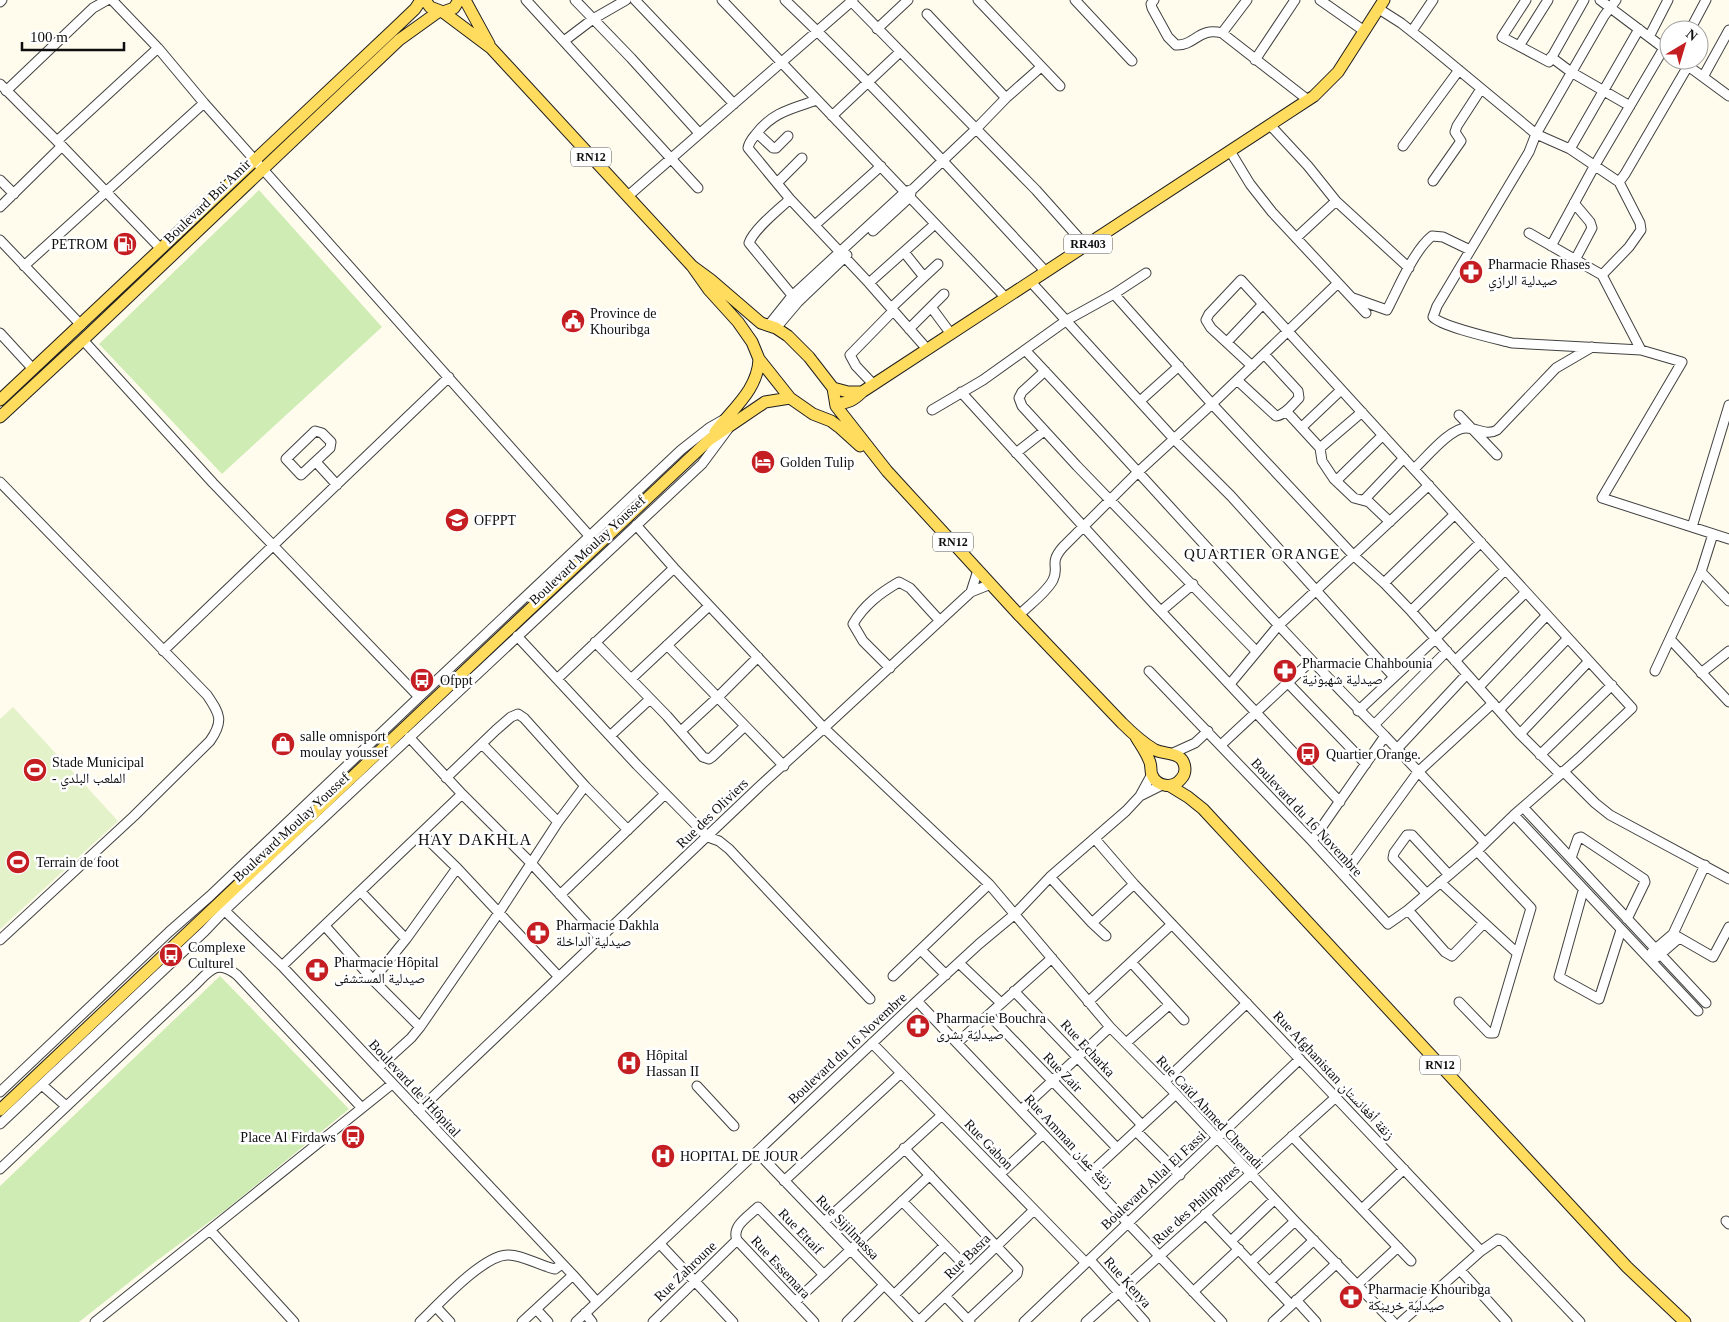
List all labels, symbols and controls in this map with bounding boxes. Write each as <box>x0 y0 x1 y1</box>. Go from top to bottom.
scale bar <box>22 20 125 52</box>
north arrow <box>1659 20 1709 70</box>
text: N <box>1683 26 1700 44</box>
text: 100 m <box>30 29 68 45</box>
road number: RN12 <box>571 148 611 166</box>
street label: Boulevard Bni Amir <box>161 156 254 246</box>
fuel station icon: PETROM <box>112 231 138 257</box>
road number: RR403 <box>1064 234 1112 253</box>
place label: PETROM <box>51 237 109 252</box>
place label: Pharmacie Rhases صيدلية الرازي <box>1488 257 1590 292</box>
pharmacy icon: Pharmacie Rhases صيدلية الرازي <box>1458 259 1484 285</box>
place label: Province de Khouribga <box>590 306 656 337</box>
public building icon: Province de Khouribga <box>560 308 586 334</box>
hotel icon: Golden Tulip <box>750 449 776 475</box>
place label: Golden Tulip <box>780 455 854 470</box>
street label: Boulevard Moulay Youssef <box>526 493 649 608</box>
school or university icon: OFPPT <box>444 507 470 533</box>
place label: OFPPT <box>474 513 516 528</box>
road number: RN12 <box>933 532 973 552</box>
district label: QUARTIER ORANGE <box>1184 546 1340 562</box>
place label: Pharmacie Chahbounia صيدلية شهبونية <box>1302 656 1433 688</box>
pharmacy icon: Pharmacie Chahbounia صيدلية شهبونية <box>1272 658 1298 684</box>
bus stop icon: Ofppt <box>409 667 435 693</box>
place label: Ofppt <box>440 673 473 688</box>
place label: salle omnisport moulay youssef <box>300 729 389 760</box>
shop icon: salle omnisport moulay youssef <box>270 731 296 757</box>
bus stop icon: Quartier Orange. <box>1295 741 1321 767</box>
place label: Quartier Orange. <box>1326 747 1421 762</box>
place label: Stade Municipal - الملعب البلدي <box>52 755 144 790</box>
street label: Boulevard du 16 Novembre <box>1248 755 1365 879</box>
sports icon: Stade Municipal - الملعب البلدي <box>22 757 48 783</box>
street label: Boulevard Moulay Youssef <box>230 770 353 885</box>
street label: Rue des Oliviers <box>674 776 751 851</box>
district label: HAY DAKHLA <box>418 831 532 848</box>
sports icon: Terrain de foot <box>5 849 31 875</box>
place label: Terrain de foot <box>36 855 119 870</box>
place label: Pharmacie Dakhla صيدلية الداخلة <box>556 918 660 949</box>
pharmacy icon: Pharmacie Dakhla صيدلية الداخلة <box>525 920 551 946</box>
place label: Complexe Culturel <box>188 940 246 971</box>
bus stop icon: Complexe Culturel <box>158 942 184 968</box>
place label: Pharmacie Hôpital صيدلية المستشفى <box>334 955 439 987</box>
pharmacy icon: Pharmacie Hôpital صيدلية المستشفى <box>304 957 330 983</box>
street label: Boulevard du 16 Novembre <box>785 990 909 1107</box>
street label: Rue Afghanistan زنقة أفغانستان <box>1269 1007 1398 1143</box>
place label: Pharmacie Bouchra صيدلية بشرى <box>936 1011 1047 1043</box>
pharmacy icon: Pharmacie Bouchra صيدلية بشرى <box>905 1013 931 1039</box>
street label: Rue Echarka <box>1058 1017 1118 1080</box>
street label: Boulevard de l'Hôpital <box>366 1037 463 1140</box>
place label: Hôpital Hassan II <box>646 1048 700 1079</box>
street label: Rue Zair <box>1040 1049 1085 1096</box>
hospital icon: Hôpital Hassan II <box>616 1050 642 1076</box>
street label: Rue Caïd Ahmed Cherradi <box>1153 1053 1266 1172</box>
road number: RN12 <box>1420 1056 1460 1074</box>
street label: Rue Amman زنقة عمان <box>1020 1091 1116 1192</box>
street label: Rue Gabon <box>961 1116 1016 1172</box>
bus stop icon: Place Al Firdaws <box>340 1124 366 1150</box>
street label: Boulevard Allal El Fassi <box>1098 1128 1209 1233</box>
place label: Place Al Firdaws <box>240 1130 336 1145</box>
hospital icon: HOPITAL DE JOUR <box>650 1143 676 1169</box>
place label: HOPITAL DE JOUR <box>680 1149 800 1164</box>
street label: Rue des Philippines <box>1150 1162 1243 1247</box>
street label: Rue Sijilmassa <box>813 1192 883 1263</box>
street label: Rue Ettaif <box>775 1206 826 1257</box>
street label: Rue Basra <box>941 1230 994 1282</box>
street label: Rue Essemara <box>748 1233 814 1302</box>
street label: Rue Zahroune <box>651 1238 719 1304</box>
street label: Rue Kenya <box>1101 1254 1155 1311</box>
place label: Pharmacie Khouribga صيدلية خريبكة <box>1368 1282 1491 1314</box>
pharmacy icon: Pharmacie Khouribga صيدلية خريبكة <box>1338 1284 1364 1310</box>

